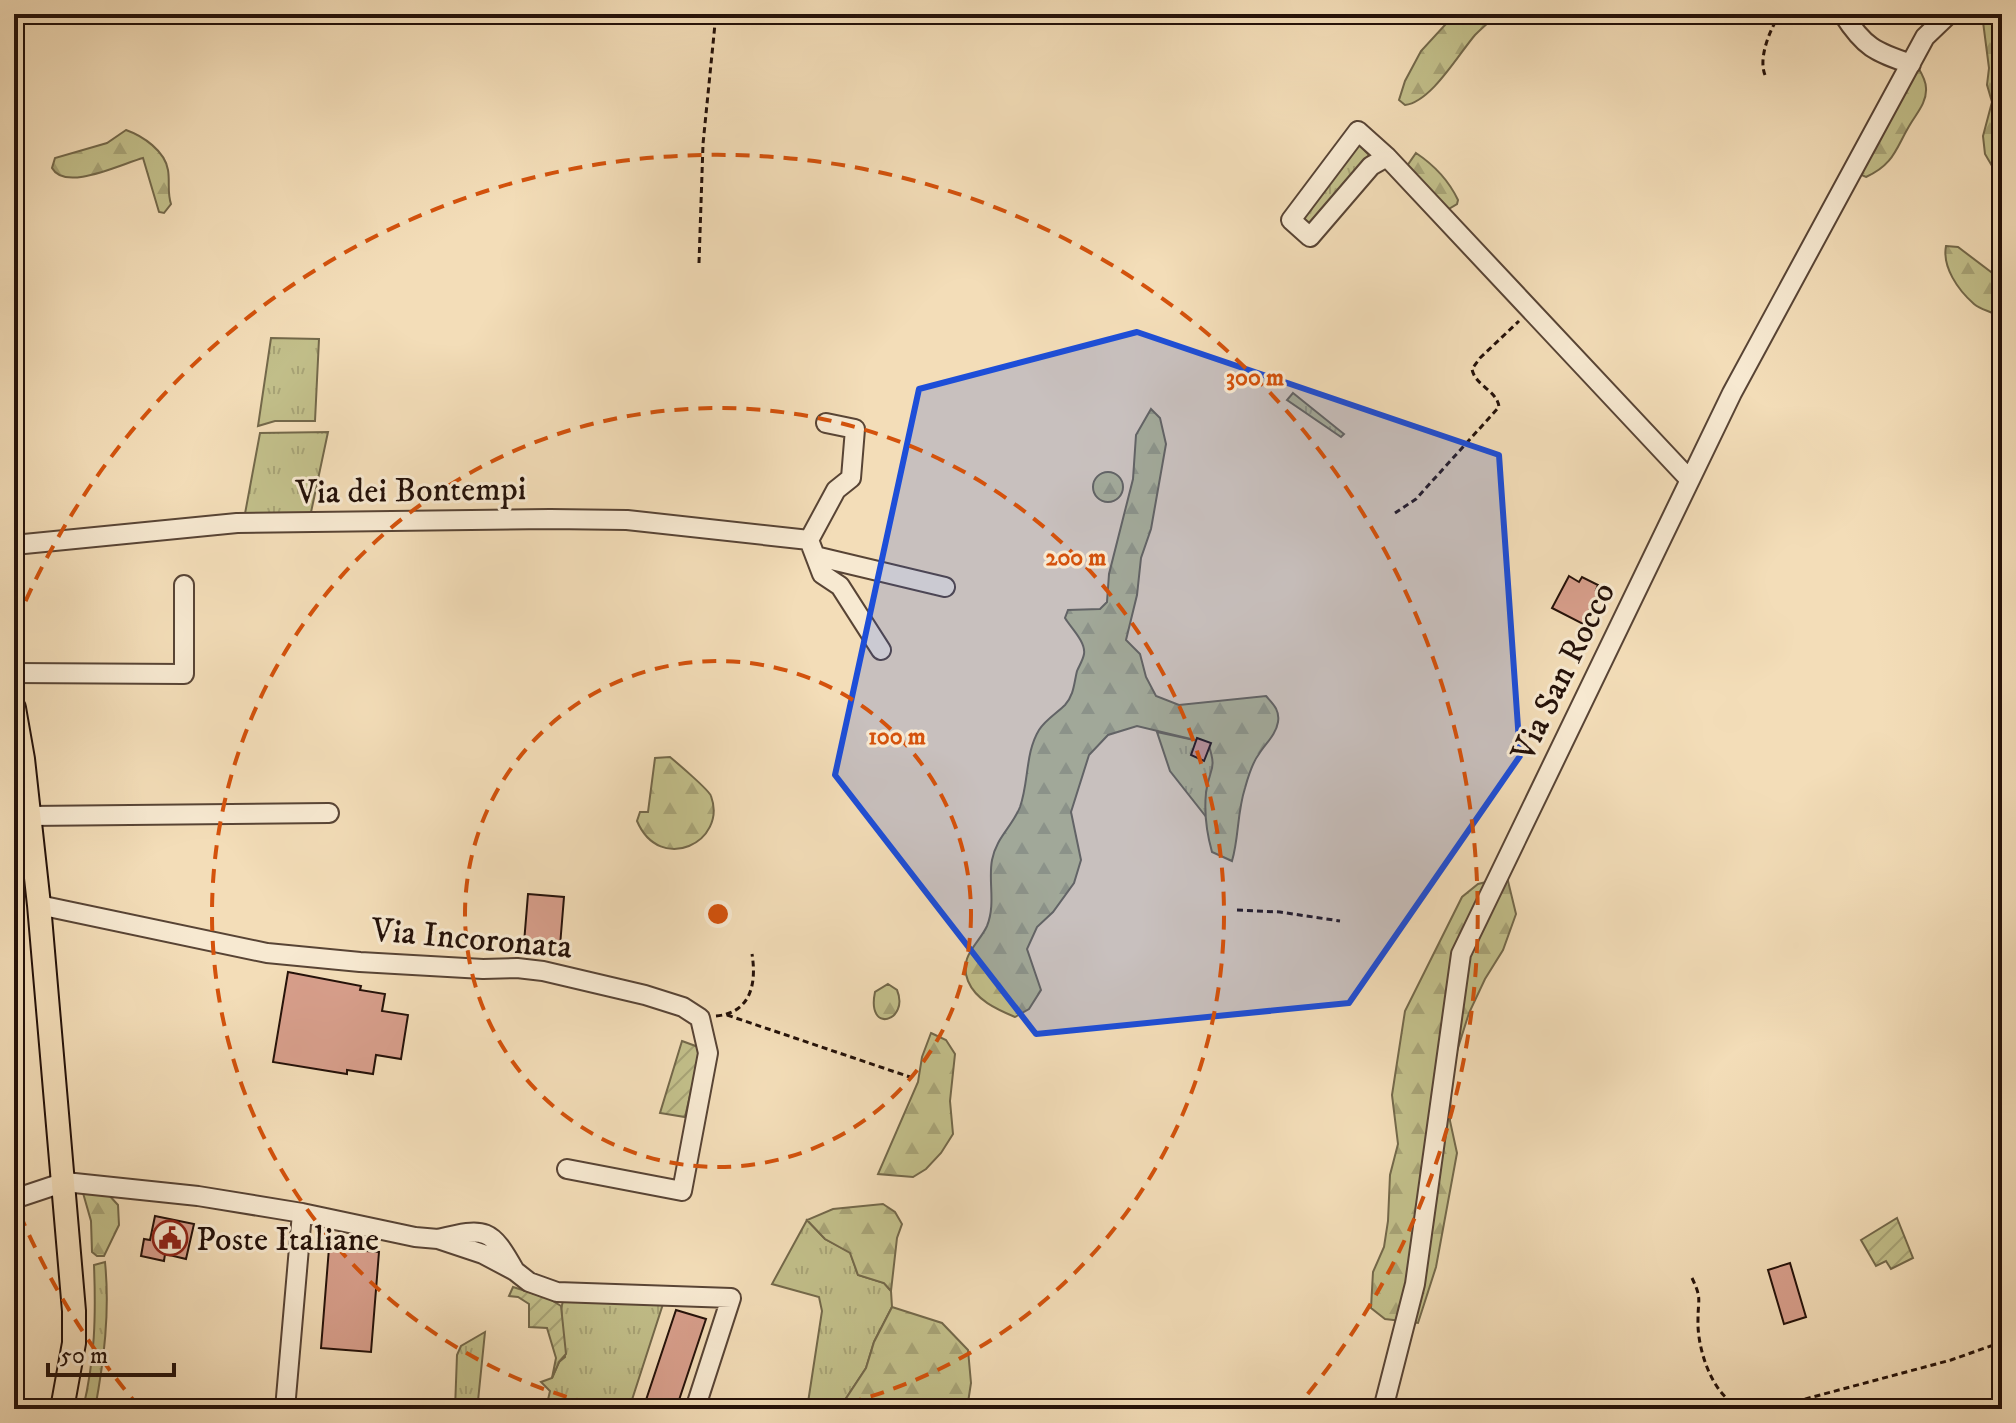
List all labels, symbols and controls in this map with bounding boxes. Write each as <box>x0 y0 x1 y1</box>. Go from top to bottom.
text: 300 m <box>1226 363 1284 393</box>
street label: Via dei Bontempi <box>294 468 527 514</box>
text: 200 m <box>1046 543 1106 573</box>
street label: Via San Rocco <box>1502 576 1625 769</box>
text: 100 m <box>868 722 926 752</box>
centre of rings <box>704 900 732 928</box>
street label: Via Incoronata <box>369 909 574 969</box>
public building icon: Poste Italiane <box>151 1219 189 1257</box>
place label: Poste Italiane <box>196 1219 379 1261</box>
scale bar <box>48 1327 174 1377</box>
text: 50 m <box>60 1341 108 1371</box>

